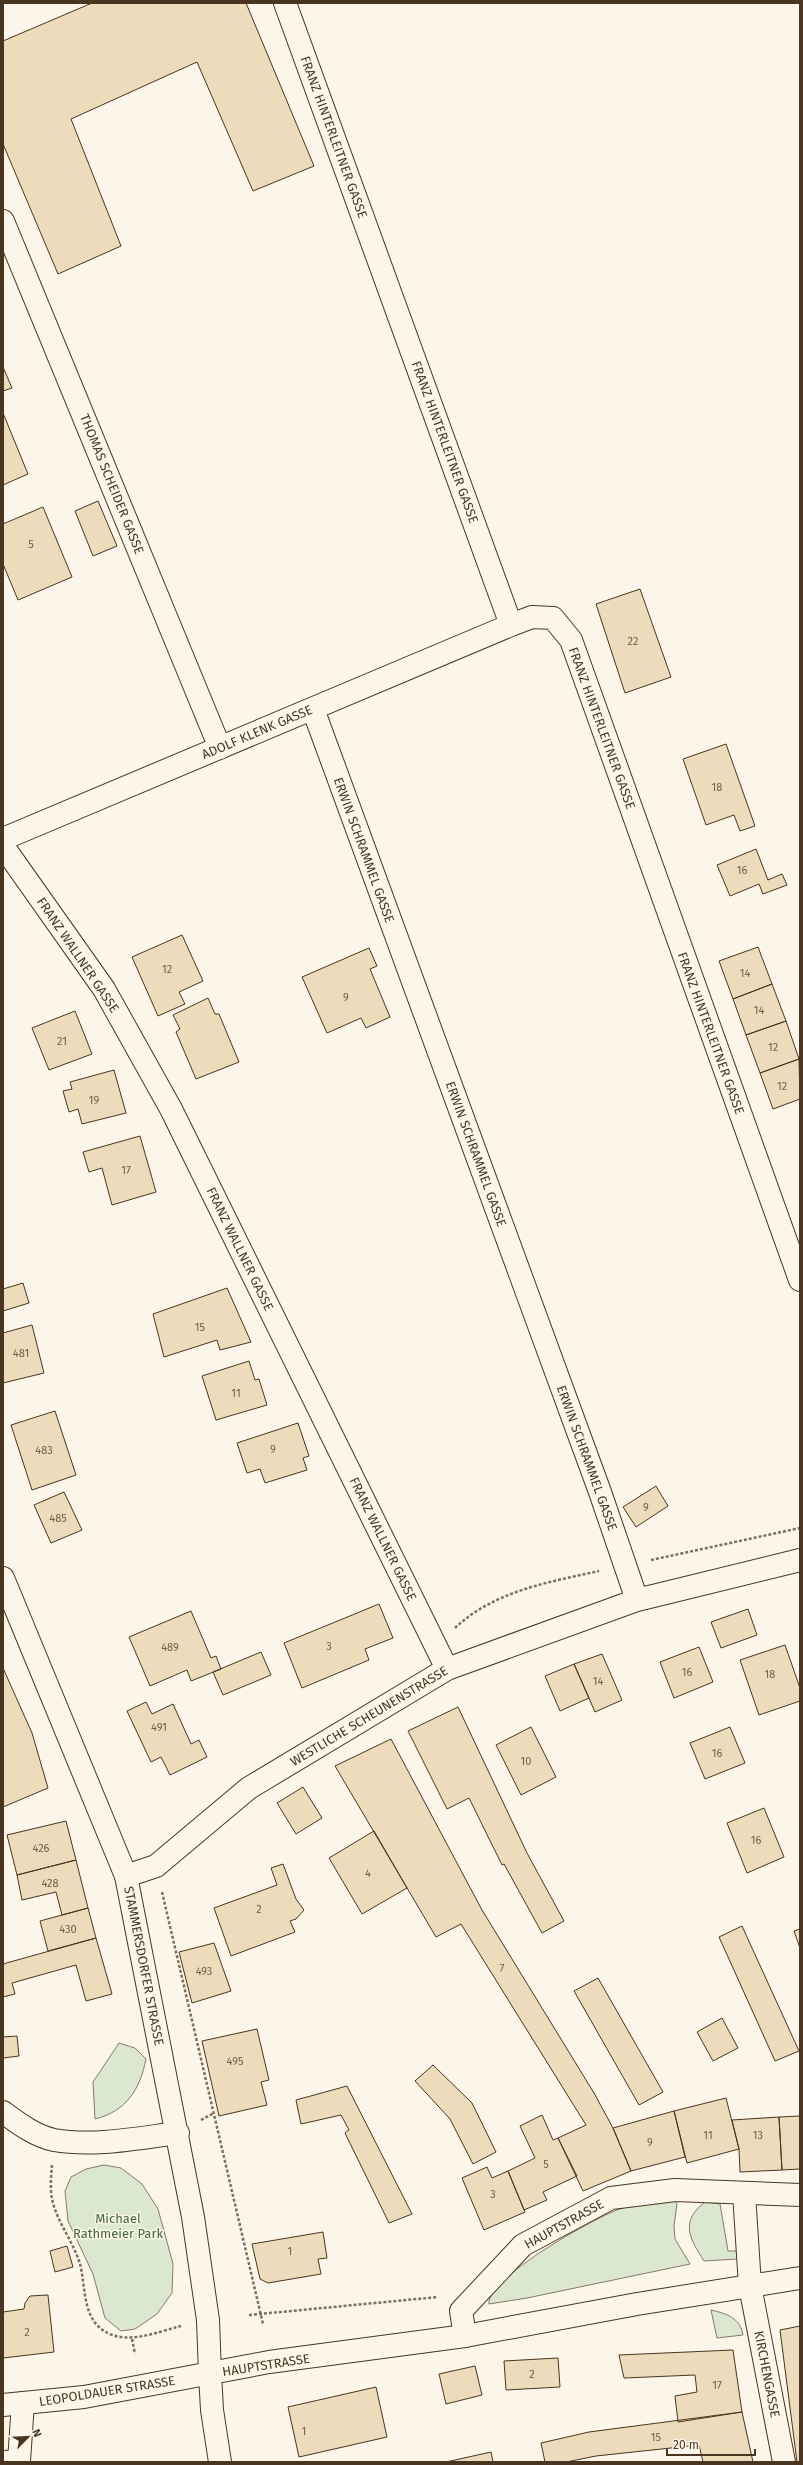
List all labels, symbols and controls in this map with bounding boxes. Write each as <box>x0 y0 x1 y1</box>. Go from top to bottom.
street label: FRANZ HINTERLEITNER GASSE <box>298 54 370 220</box>
street label: FRANZ HINTERLEITNER GASSE <box>409 359 481 525</box>
street label: THOMAS SCHEIDER GASSE <box>77 412 147 556</box>
house number: 5 <box>28 538 34 551</box>
house number: 22 <box>628 635 638 648</box>
street label: FRANZ HINTERLEITNER GASSE <box>566 645 638 811</box>
street label: ADOLF KLENK GASSE <box>199 702 315 762</box>
street label: ERWIN SCHRAMMEL GASSE <box>331 775 397 925</box>
house number: 18 <box>712 781 722 794</box>
house number: 16 <box>737 864 747 877</box>
street label: FRANZ WALLNER GASSE <box>34 895 122 1015</box>
street label: FRANZ HINTERLEITNER GASSE <box>675 950 747 1116</box>
house number: 12 <box>162 963 172 976</box>
house number: 14 <box>740 967 750 980</box>
house number: 9 <box>343 991 349 1004</box>
house number: 14 <box>754 1004 764 1017</box>
house number: 21 <box>57 1035 67 1048</box>
house number: 12 <box>768 1041 778 1054</box>
street label: ERWIN SCHRAMMEL GASSE <box>443 1079 509 1229</box>
house number: 12 <box>777 1080 787 1093</box>
house number: 19 <box>89 1094 99 1107</box>
house number: 17 <box>121 1164 131 1177</box>
street label: FRANZ WALLNER GASSE <box>204 1185 277 1313</box>
house number: 15 <box>195 1321 206 1334</box>
house number: 481 <box>13 1347 29 1360</box>
street label: ERWIN SCHRAMMEL GASSE <box>554 1383 620 1533</box>
house number: 11 <box>231 1387 241 1400</box>
house number: 9 <box>270 1443 276 1456</box>
house number: 483 <box>35 1444 53 1457</box>
street label: FRANZ WALLNER GASSE <box>347 1475 420 1603</box>
house number: 9 <box>643 1501 649 1514</box>
house number: 485 <box>49 1512 67 1525</box>
house number: 3 <box>326 1640 332 1653</box>
house number: 489 <box>161 1641 179 1654</box>
street label: WESTLICHE SCHEUNENSTRASSE <box>287 1663 451 1769</box>
house number: 16 <box>682 1666 692 1679</box>
house number: 18 <box>765 1668 775 1681</box>
house number: 14 <box>593 1675 603 1688</box>
house number: 491 <box>151 1721 167 1734</box>
house number: 16 <box>712 1747 722 1760</box>
house number: 10 <box>521 1755 531 1768</box>
house number: 16 <box>751 1834 761 1847</box>
house number: 426 <box>33 1842 50 1855</box>
house number: 4 <box>365 1867 371 1880</box>
house number: 428 <box>41 1877 59 1890</box>
street label: STAMMERSDORFER STRASSE <box>121 1885 167 2047</box>
house number: 2 <box>256 1903 262 1916</box>
house number: 430 <box>59 1923 77 1936</box>
house number: 7 <box>500 1962 505 1975</box>
house number: 493 <box>196 1965 212 1978</box>
house number: 495 <box>227 2055 244 2068</box>
house number: 11 <box>703 2129 713 2142</box>
house number: 13 <box>753 2129 763 2142</box>
house number: 9 <box>647 2136 653 2149</box>
house number: 5 <box>543 2158 549 2171</box>
house number: 3 <box>490 2188 496 2201</box>
street label: HAUPTSTRASSE <box>522 2196 606 2252</box>
park label: Michael Rathmeier Park <box>73 2211 163 2241</box>
house number: 1 <box>288 2245 292 2258</box>
house number: 2 <box>24 2326 30 2339</box>
street label: KIRCHENGASSE <box>751 2329 783 2419</box>
street label: HAUPTSTRASSE <box>221 2351 311 2379</box>
house number: 2 <box>529 2368 535 2381</box>
street label: LEOPOLDAUER STRASSE <box>38 2373 176 2409</box>
house number: 17 <box>712 2379 722 2392</box>
north arrow <box>8 2417 48 2457</box>
house number: 1 <box>302 2425 306 2438</box>
text: N <box>29 2427 44 2439</box>
house number: 15 <box>651 2431 662 2444</box>
scale bar <box>667 2431 755 2457</box>
text: 20 m <box>673 2438 699 2452</box>

